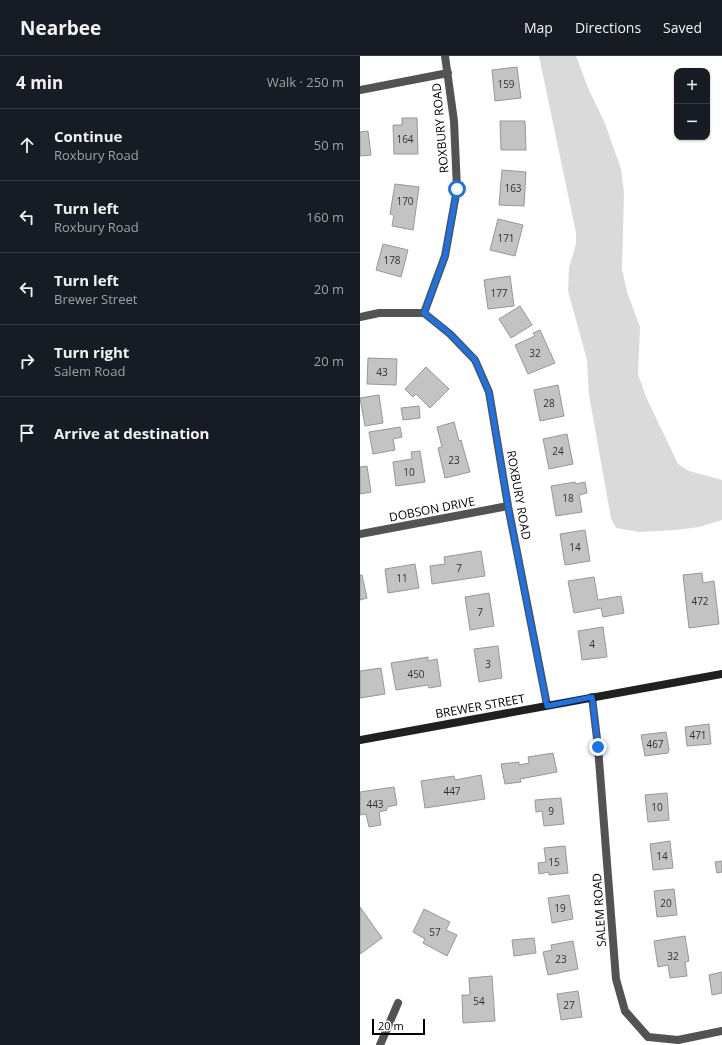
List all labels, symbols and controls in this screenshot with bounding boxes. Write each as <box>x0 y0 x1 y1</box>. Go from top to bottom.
text: Nearbee <box>20 15 101 41</box>
text: Map <box>524 18 553 37</box>
text: Directions <box>575 18 641 37</box>
text: Saved <box>663 18 702 37</box>
map controls <box>674 68 710 140</box>
button: + <box>674 68 710 104</box>
text: 4 min <box>16 71 63 94</box>
text: Walk · 250 m <box>267 73 344 91</box>
house number: 159 <box>497 77 515 91</box>
street label: ROXBURY ROAD <box>428 82 452 174</box>
button: − <box>674 104 710 140</box>
text: Continue <box>54 126 122 146</box>
house number: 164 <box>396 132 414 146</box>
icon: ahead <box>16 134 38 156</box>
text: 50 m <box>314 136 344 154</box>
text: Roxbury Road <box>54 146 139 164</box>
route start <box>448 180 466 198</box>
house number: 163 <box>504 181 522 195</box>
house number: 170 <box>396 194 414 208</box>
text: Turn left <box>54 198 119 218</box>
icon: left <box>16 206 38 228</box>
text: 160 m <box>306 208 344 226</box>
text: Roxbury Road <box>54 218 139 236</box>
house number: 171 <box>497 231 515 245</box>
house number: 178 <box>383 253 401 267</box>
text: Turn left <box>54 270 119 290</box>
icon: left <box>16 278 38 300</box>
text: 20 m <box>314 280 344 298</box>
house number: 177 <box>490 286 508 300</box>
text: Brewer Street <box>54 290 137 308</box>
text: Turn right <box>54 342 129 362</box>
house number: 32 <box>529 346 541 360</box>
icon: right <box>16 350 38 372</box>
text: 20 m <box>314 352 344 370</box>
text: Salem Road <box>54 362 125 380</box>
house number: 43 <box>376 365 388 379</box>
house number: 28 <box>543 396 555 410</box>
icon: arrive <box>16 422 38 444</box>
text: Arrive at destination <box>54 423 209 443</box>
house number: 24 <box>552 444 564 458</box>
street label: ROXBURY ROAD <box>503 449 535 541</box>
house number: 23 <box>448 453 460 467</box>
house number: 10 <box>403 465 415 479</box>
house number: 18 <box>562 491 574 505</box>
street label: DOBSON DRIVE <box>388 492 476 526</box>
house number: 14 <box>569 540 581 554</box>
house number: 7 <box>456 561 462 575</box>
house number: 11 <box>396 571 408 585</box>
house number: 472 <box>691 594 709 608</box>
house number: 7 <box>477 605 483 619</box>
house number: 4 <box>589 637 595 651</box>
house number: 3 <box>485 657 491 671</box>
house number: 450 <box>407 667 425 681</box>
street label: BREWER STREET <box>434 690 526 722</box>
house number: 471 <box>689 728 707 742</box>
house number: 467 <box>646 737 664 751</box>
route end <box>589 738 607 756</box>
house number: 447 <box>443 784 461 798</box>
house number: 443 <box>366 797 384 811</box>
house number: 10 <box>651 800 663 814</box>
house number: 9 <box>548 804 554 818</box>
house number: 14 <box>656 849 668 863</box>
house number: 15 <box>548 855 560 869</box>
street label: SALEM ROAD <box>588 872 610 948</box>
house number: 20 <box>660 896 672 910</box>
house number: 19 <box>554 901 566 915</box>
house number: 57 <box>429 925 441 939</box>
house number: 32 <box>667 949 679 963</box>
house number: 23 <box>555 952 567 966</box>
house number: 54 <box>473 994 485 1008</box>
house number: 27 <box>563 998 575 1012</box>
scale bar <box>372 1017 425 1036</box>
text: 20 m <box>378 1018 404 1033</box>

